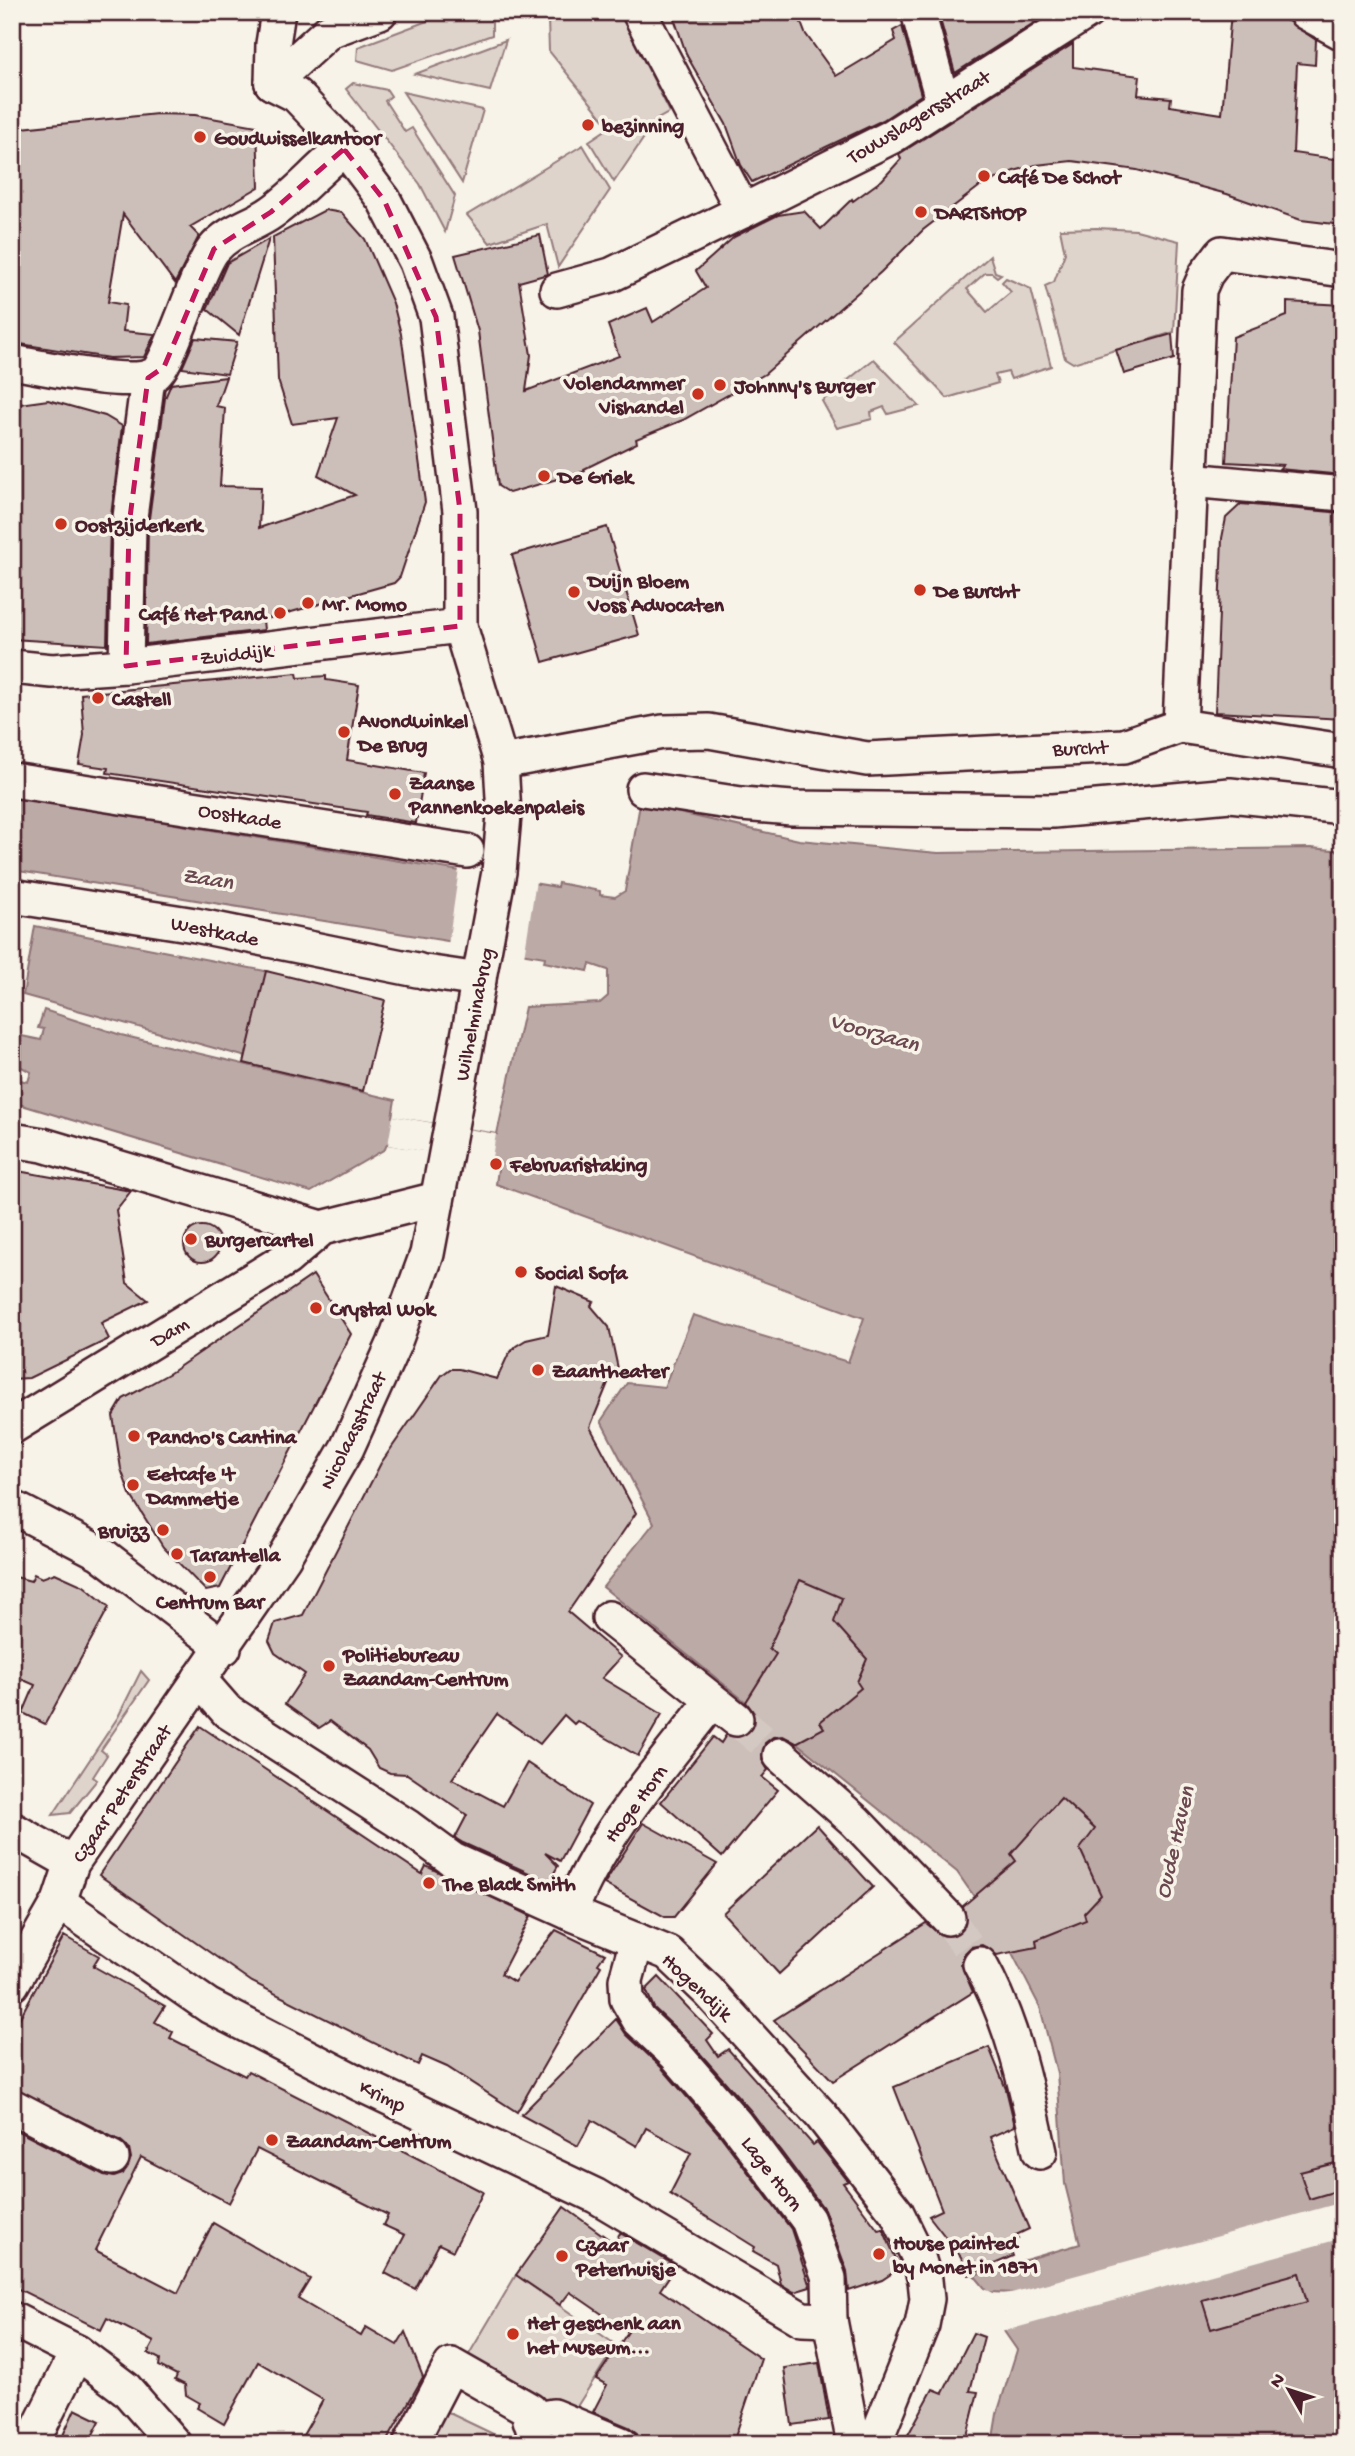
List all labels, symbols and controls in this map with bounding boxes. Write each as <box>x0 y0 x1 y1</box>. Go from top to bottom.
street label: Touwslagersstraat <box>843 65 998 172</box>
place label: bezinning <box>601 116 684 141</box>
marker: bezinning <box>580 117 596 133</box>
place label: Goudwisselkantoor <box>214 128 383 153</box>
marker: Goudwisselkantoor <box>192 129 208 145</box>
place label: Café De Schot <box>997 167 1123 192</box>
marker: Café De Schot <box>976 168 992 184</box>
place label: DARTSHOP <box>933 203 1028 228</box>
marker: DARTSHOP <box>913 204 929 220</box>
place label: Volendammer Vishandel <box>563 373 687 422</box>
place label: Johnny's Burger <box>733 376 876 401</box>
marker: Johnny's Burger <box>712 377 728 393</box>
marker: Volendammer Vishandel <box>690 386 706 402</box>
place label: De Griek <box>556 467 636 492</box>
marker: De Griek <box>536 468 552 484</box>
place label: Oostzijderkerk <box>75 515 205 540</box>
marker: Oostzijderkerk <box>53 516 69 532</box>
place label: Duijn Bloem Voss Advocaten <box>586 571 725 620</box>
place label: De Burcht <box>932 581 1021 606</box>
marker: De Burcht <box>912 582 928 598</box>
marker: Duijn Bloem Voss Advocaten <box>566 584 582 600</box>
place label: Mr. Momo <box>322 594 407 619</box>
marker: Mr. Momo <box>300 595 316 611</box>
place label: Café Het Pand <box>138 604 269 629</box>
marker: Café Het Pand <box>272 605 288 621</box>
street label: Zuiddijk <box>199 639 277 673</box>
place label: Castell <box>111 689 172 714</box>
marker: Castell <box>90 690 106 706</box>
place label: Avondwinkel De Brug <box>356 711 469 760</box>
marker: Avondwinkel De Brug <box>336 724 352 740</box>
street label: Burcht <box>1051 737 1110 764</box>
place label: Zaanse Pannenkoekenpaleis <box>408 773 585 822</box>
marker: Zaanse Pannenkoekenpaleis <box>387 786 403 802</box>
street label: Oostkade <box>196 800 284 838</box>
water label: Zaan <box>180 863 236 898</box>
street label: Westkade <box>168 913 262 954</box>
street label: Wilhelminabrug <box>451 946 502 1083</box>
water label: Voorzaan <box>826 1009 923 1060</box>
place label: Februaristaking <box>509 1155 647 1180</box>
marker: Februaristaking <box>488 1156 504 1172</box>
place label: Burgercartel <box>204 1230 314 1255</box>
marker: Burgercartel <box>183 1231 199 1247</box>
place label: Social Sofa <box>535 1263 629 1288</box>
marker: Social Sofa <box>513 1264 529 1280</box>
place label: Crystal Wok <box>329 1299 437 1324</box>
marker: Crystal Wok <box>308 1300 324 1316</box>
street label: Dam <box>145 1313 195 1356</box>
place label: Zaantheater <box>552 1361 671 1386</box>
marker: Zaantheater <box>530 1362 546 1378</box>
street label: Nicolaasstraat <box>316 1367 395 1494</box>
place label: Pancho's Cantina <box>147 1427 298 1452</box>
marker: Pancho's Cantina <box>126 1428 142 1444</box>
place label: Eetcafe 't Dammetje <box>145 1464 240 1513</box>
marker: Eetcafe 't Dammetje <box>125 1477 141 1493</box>
place label: Bruizz <box>97 1521 151 1546</box>
marker: Bruizz <box>155 1522 171 1538</box>
place label: Tarantella <box>189 1545 281 1570</box>
marker: Tarantella <box>169 1546 185 1562</box>
marker: Centrum Bar <box>202 1569 218 1585</box>
place label: Centrum Bar <box>155 1592 266 1617</box>
place label: Politiebureau Zaandam-Centrum <box>342 1645 508 1694</box>
marker: Politiebureau Zaandam-Centrum <box>321 1658 337 1674</box>
street label: Czaar Peterstraat <box>68 1719 181 1869</box>
street label: Hoge Horn <box>600 1761 675 1849</box>
water label: Oude Haven <box>1150 1783 1203 1902</box>
place label: The Black Smith <box>441 1874 576 1899</box>
marker: The Black Smith <box>421 1875 437 1891</box>
street label: Hogendijk <box>655 1949 738 2029</box>
street label: Krimp <box>354 2076 409 2120</box>
place label: Zaandam-Centrum <box>286 2131 451 2156</box>
marker: Zaandam-Centrum <box>264 2132 280 2148</box>
street label: Lage Horn <box>734 2133 807 2218</box>
place label: House painted by Monet in 1871 <box>892 2233 1038 2282</box>
place label: Czaar Peterhuisje <box>575 2235 677 2284</box>
marker: House painted by Monet in 1871 <box>871 2246 887 2262</box>
marker: Czaar Peterhuisje <box>554 2248 570 2264</box>
place label: Het geschenk aan het Museum... <box>527 2313 682 2362</box>
marker: Het geschenk aan het Museum... <box>505 2326 521 2342</box>
north arrow <box>1254 2354 1324 2424</box>
text: N <box>1266 2369 1291 2394</box>

